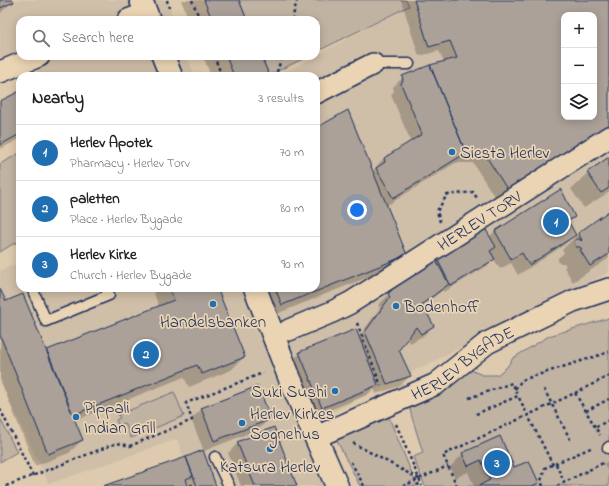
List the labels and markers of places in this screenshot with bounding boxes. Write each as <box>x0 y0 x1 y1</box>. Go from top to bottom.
place label: Siesta Herlev <box>460 141 550 166</box>
marker: Siesta Herlev <box>447 147 457 157</box>
pin: 1 <box>543 207 569 237</box>
place label: Bodenhoff <box>403 295 480 320</box>
marker: Handelsbanken <box>208 299 218 309</box>
marker: Bodenhoff <box>391 301 401 311</box>
place label: Handelsbanken <box>160 310 266 335</box>
pin: 2 <box>133 339 159 369</box>
place label: Suki Sushi <box>251 380 327 405</box>
marker: Suki Sushi <box>330 386 340 396</box>
place label: Pippali Indian Grill <box>84 396 156 441</box>
place label: Herlev Kirkes Sognehus <box>250 402 334 449</box>
marker: Pippali Indian Grill <box>71 412 81 422</box>
marker: Herlev Kirkes Sognehus <box>237 418 247 428</box>
marker: Katsura Herlev <box>265 444 275 454</box>
pin: 3 <box>484 448 510 478</box>
place label: Katsura Herlev <box>220 455 320 480</box>

